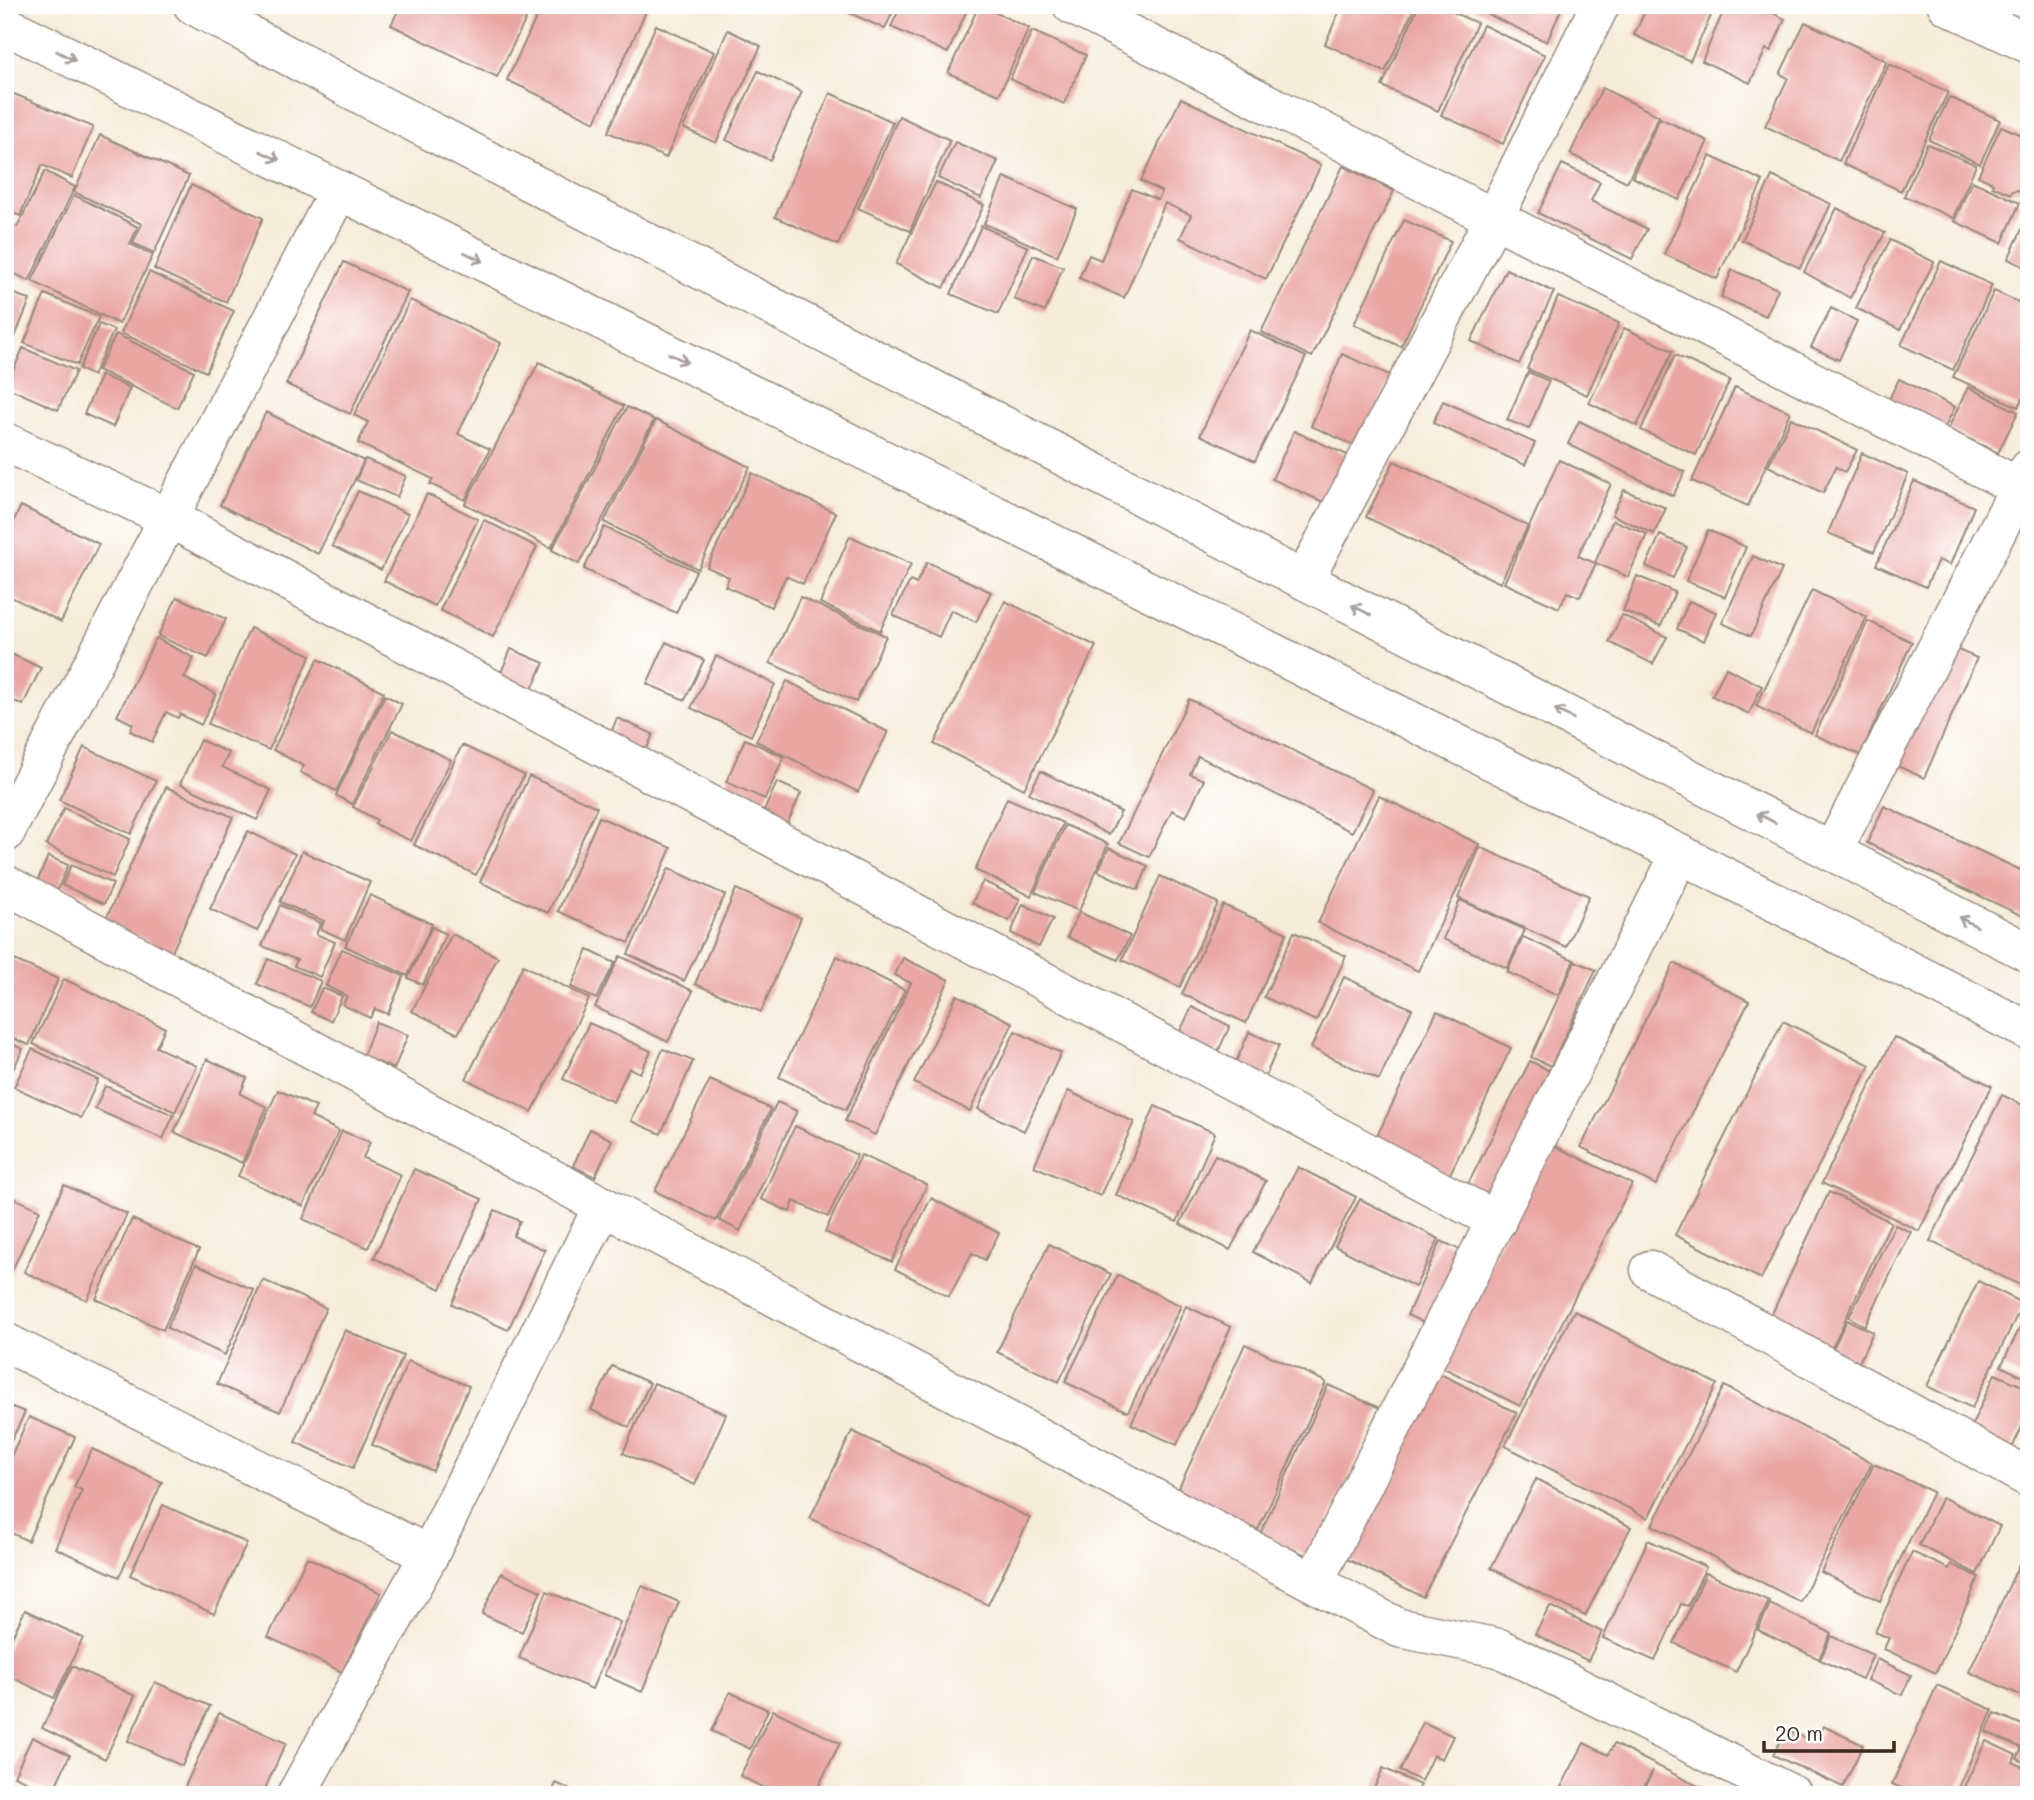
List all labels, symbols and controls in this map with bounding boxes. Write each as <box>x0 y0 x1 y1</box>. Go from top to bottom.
one-way arrow <box>55 49 76 63</box>
one-way arrow <box>259 150 280 164</box>
one-way arrow <box>463 251 484 264</box>
one-way arrow <box>667 351 688 365</box>
one-way arrow <box>1351 602 1372 616</box>
one-way arrow <box>1554 706 1575 720</box>
one-way arrow <box>1756 810 1777 824</box>
one-way arrow <box>1958 915 1979 929</box>
scale bar <box>1764 1709 1894 1753</box>
text: 20 m <box>1775 1719 1823 1746</box>

